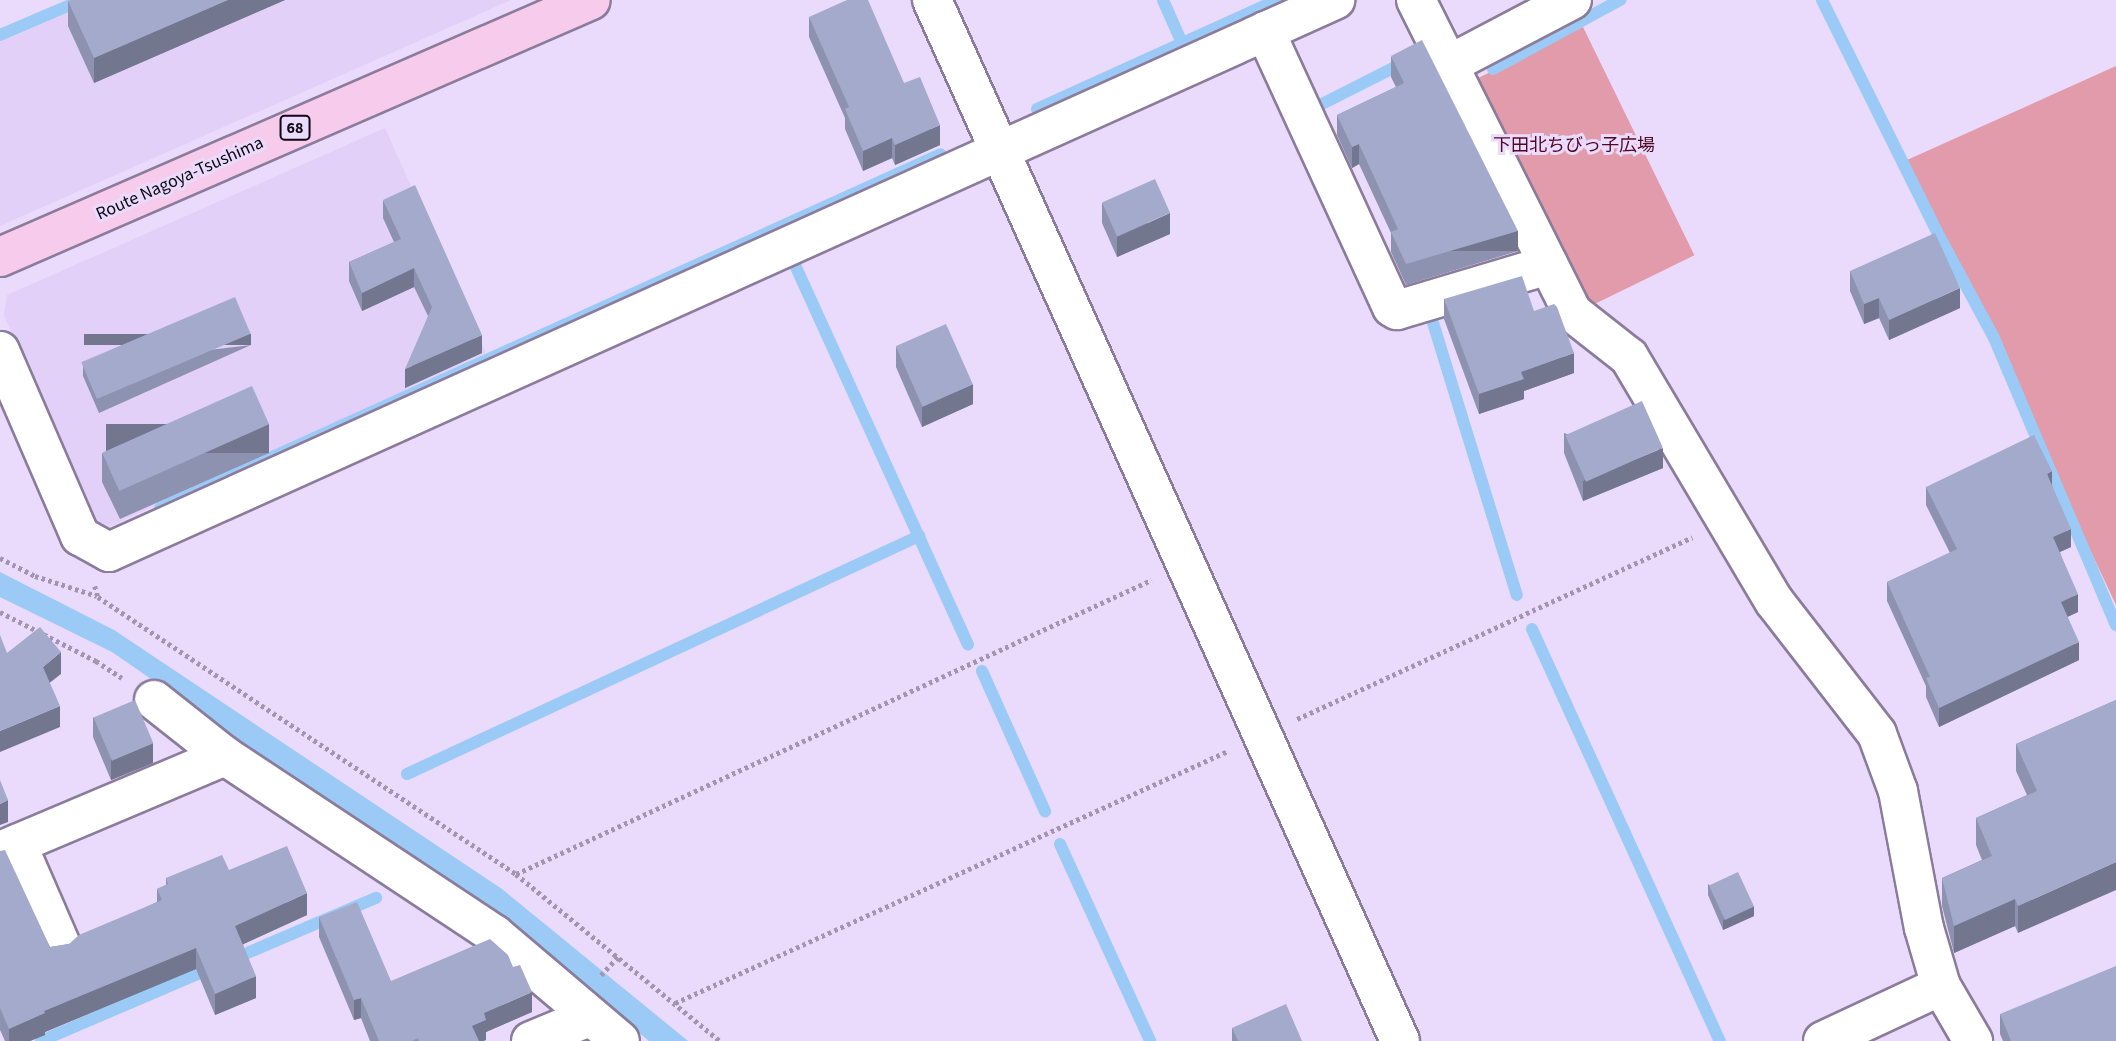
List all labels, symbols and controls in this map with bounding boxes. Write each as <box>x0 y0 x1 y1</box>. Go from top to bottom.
road number: 68 <box>279 116 311 140</box>
street label: Route Nagoya-Tsushima <box>93 132 267 226</box>
park label: 下田北ちびっ子広場 <box>1493 135 1655 157</box>

